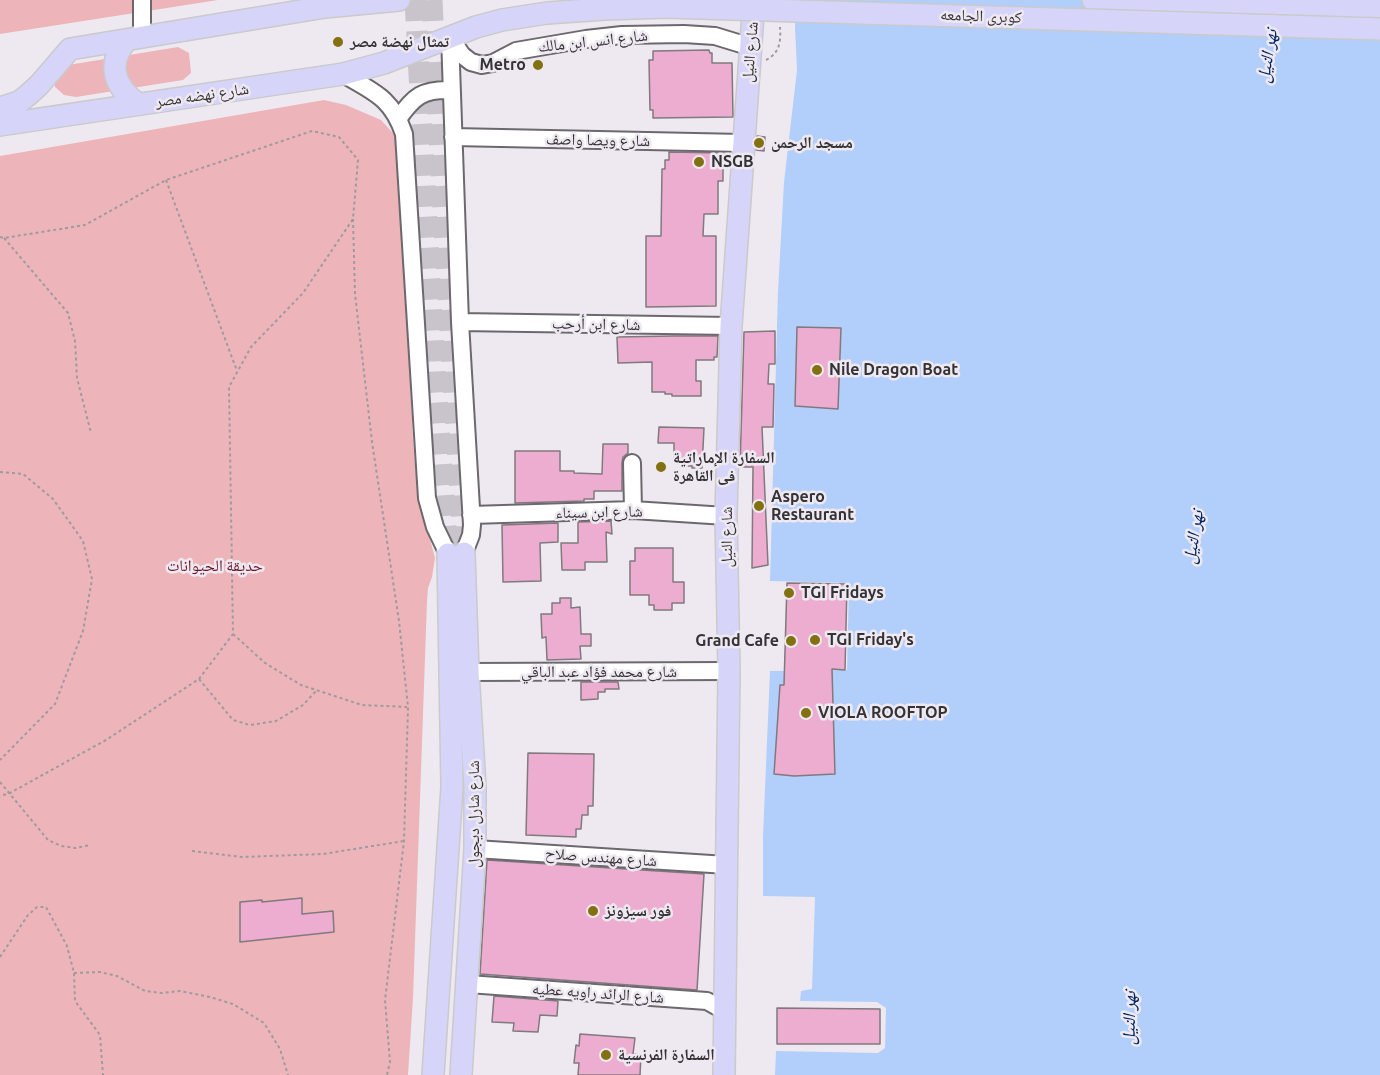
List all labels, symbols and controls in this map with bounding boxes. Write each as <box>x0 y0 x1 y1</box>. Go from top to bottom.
street label: كوبرى الجامعه <box>940 5 1022 27</box>
street label: شارع النيل <box>738 21 762 83</box>
street label: شارع انس ابن مالك <box>537 26 649 56</box>
water label: نهر النيل <box>1252 28 1282 84</box>
place label: تمثال نهضة مصر <box>350 32 449 52</box>
marker: تمثال نهضة مصر <box>331 35 345 49</box>
place label: Metro <box>480 55 526 75</box>
marker: Metro <box>531 58 545 72</box>
street label: شارع نهضه مصر <box>154 79 250 111</box>
street label: شارع ويصا واصف <box>546 129 650 151</box>
place label: مسجد الرحمن <box>771 133 853 153</box>
marker: مسجد الرحمن <box>752 136 766 150</box>
place label: NSGB <box>711 152 754 172</box>
marker: NSGB <box>692 155 706 169</box>
street label: شارع ابن أرحب <box>552 314 640 334</box>
place label: Nile Dragon Boat <box>829 360 958 380</box>
marker: Nile Dragon Boat <box>810 363 824 377</box>
place label: السفارة الإماراتية فى القاهرة <box>673 448 775 486</box>
marker: السفارة الإماراتية فى القاهرة <box>654 460 668 474</box>
place label: Aspero Restaurant <box>771 487 854 525</box>
marker: Aspero Restaurant <box>752 499 766 513</box>
street label: شارع ابن سيناء <box>555 502 643 522</box>
street label: شارع النيل <box>717 506 737 568</box>
water label: نهر النيل <box>1178 509 1208 565</box>
park label: حديقة الحيوانات <box>167 556 263 576</box>
place label: TGI Fridays <box>801 583 884 603</box>
marker: TGI Fridays <box>782 586 796 600</box>
place label: TGI Friday's <box>827 630 914 650</box>
place label: Grand Cafe <box>695 631 779 651</box>
marker: TGI Friday's <box>808 633 822 647</box>
marker: Grand Cafe <box>784 634 798 648</box>
street label: شارع محمد فؤاد عبد الباقي <box>521 662 677 682</box>
place label: VIOLA ROOFTOP <box>818 703 948 723</box>
marker: VIOLA ROOFTOP <box>799 706 813 720</box>
street label: شارع شارل ديجول <box>464 760 484 868</box>
street label: شارع مهندس صلاح <box>544 844 658 870</box>
place label: فور سيزونز <box>605 901 671 921</box>
marker: فور سيزونز <box>586 904 600 918</box>
street label: شارع الرائد راويه عطيه <box>531 979 665 1007</box>
water label: نهر النيل <box>1118 991 1140 1045</box>
place label: السفارة الفرنسية <box>618 1045 715 1065</box>
marker: السفارة الفرنسية <box>599 1048 613 1062</box>

